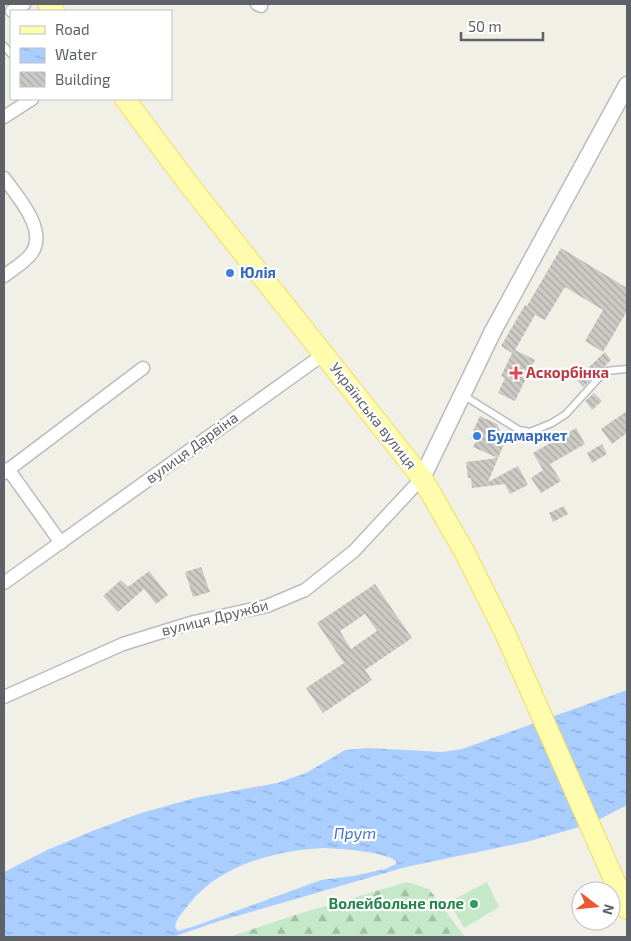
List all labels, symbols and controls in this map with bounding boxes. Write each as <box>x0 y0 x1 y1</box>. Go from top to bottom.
legend <box>10 10 172 100</box>
scale bar <box>461 10 544 42</box>
text: 50 m <box>468 17 502 35</box>
text: Road <box>55 20 90 38</box>
text: Water <box>55 45 97 63</box>
text: Building <box>55 70 111 88</box>
place label: Юлія <box>240 263 276 281</box>
marker: Юлія <box>224 267 236 279</box>
street label: Українська вулиця <box>326 358 421 473</box>
place label: Аскорбінка <box>526 363 609 381</box>
marker: Аскорбінка <box>510 367 522 379</box>
street label: вулиця Дарвіна <box>142 408 242 488</box>
place label: Будмаркет <box>487 426 568 444</box>
marker: Будмаркет <box>471 430 483 442</box>
street label: вулиця Дружби <box>159 595 270 640</box>
water label: Прут <box>334 823 376 842</box>
north arrow <box>571 881 621 931</box>
place label: Волейбольне поле <box>329 894 464 912</box>
marker: Волейбольне поле <box>468 898 480 910</box>
text: N <box>599 903 619 917</box>

